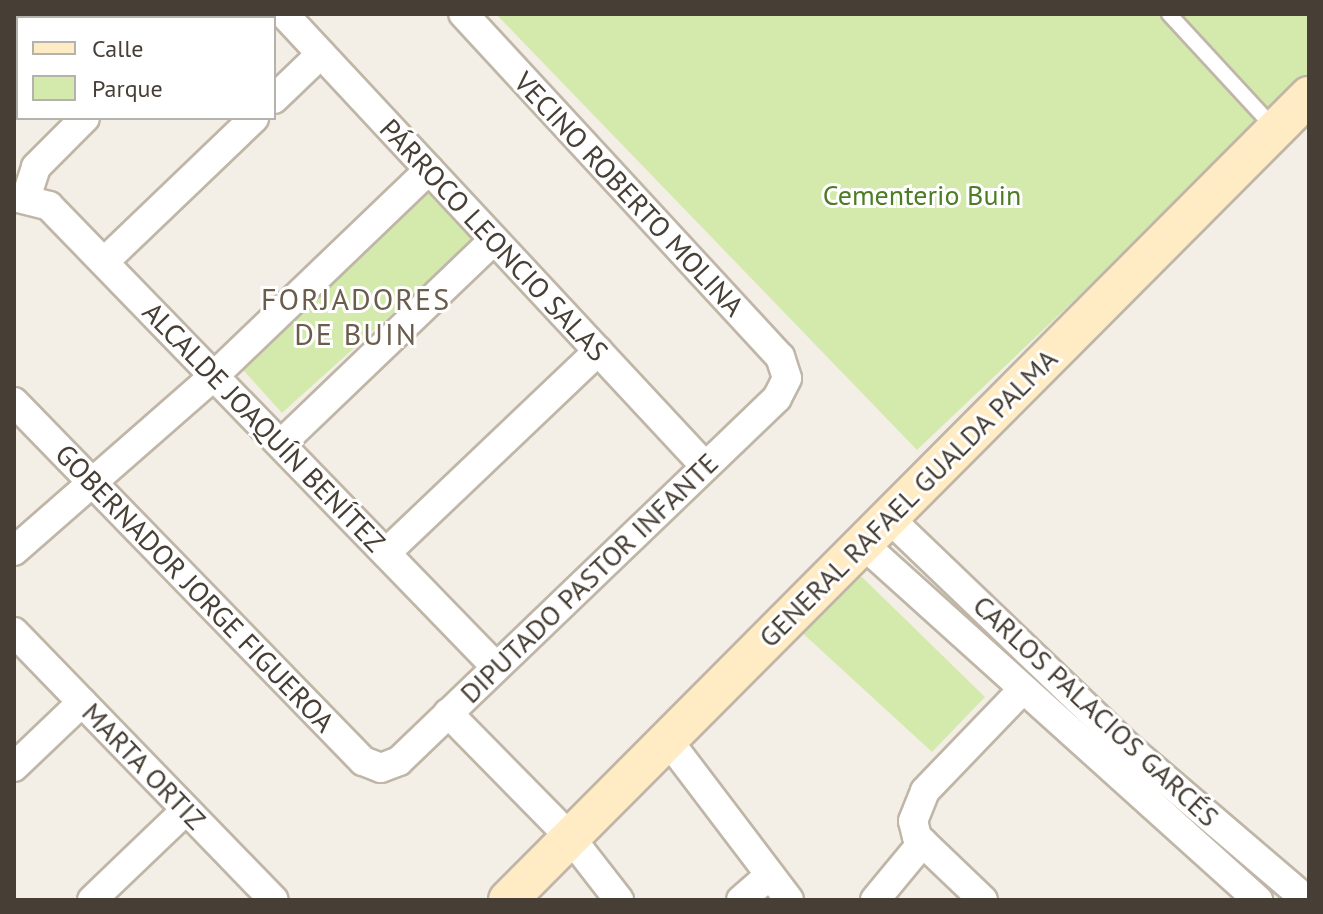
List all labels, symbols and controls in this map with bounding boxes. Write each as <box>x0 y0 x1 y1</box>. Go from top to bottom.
legend <box>16 16 276 120</box>
text: Calle <box>92 33 143 64</box>
street label: VECINO ROBERTO MOLINA <box>507 65 751 323</box>
text: Parque <box>92 73 163 104</box>
street label: PÁRROCO LEONCIO SALAS <box>373 112 615 368</box>
park label: Cementerio Buin <box>823 178 1021 212</box>
district label: FORJADORES DE BUIN <box>261 281 451 352</box>
street label: ALCALDE JOAQUÍN BENÍTEZ <box>136 295 392 559</box>
street label: GENERAL RAFAEL GUALDA PALMA <box>751 341 1065 655</box>
street label: GOBERNADOR JORGE FIGUEROA <box>49 437 341 739</box>
street label: DIPUTADO PASTOR INFANTE <box>453 446 725 710</box>
street label: CARLOS PALACIOS GARCÉS <box>966 588 1226 834</box>
street label: MARTA ORTIZ <box>75 695 213 837</box>

